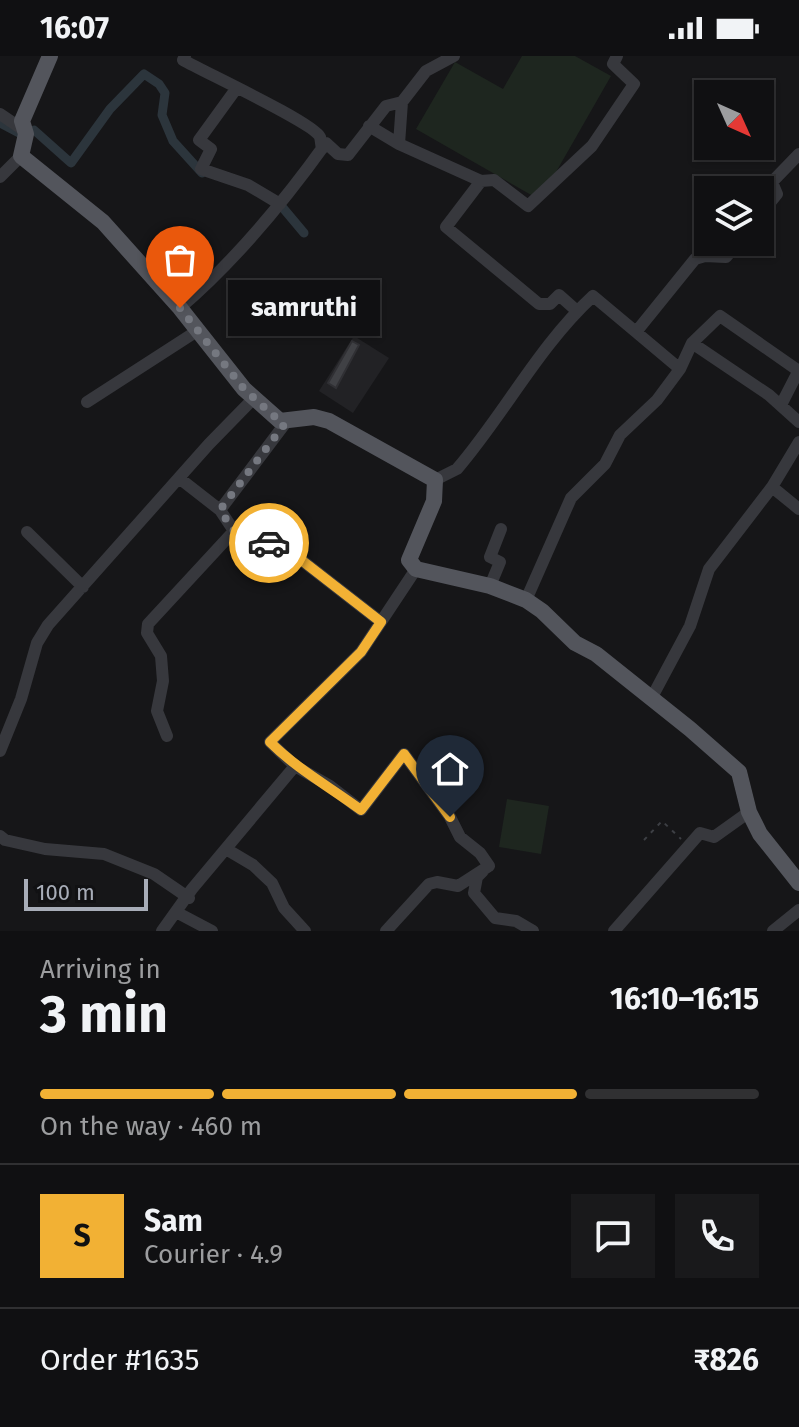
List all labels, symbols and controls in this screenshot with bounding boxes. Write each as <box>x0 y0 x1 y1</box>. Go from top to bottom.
text: 16:07 <box>40 10 109 46</box>
north arrow <box>694 80 774 160</box>
map controls <box>694 80 774 256</box>
button: layers <box>694 176 774 256</box>
pin <box>146 226 214 308</box>
icon: bag <box>158 238 202 282</box>
callout: samruthi <box>228 280 380 336</box>
text: samruthi <box>251 292 357 323</box>
courier <box>229 503 309 583</box>
icon: car <box>247 521 291 565</box>
pin <box>416 735 484 817</box>
icon: home <box>428 747 472 791</box>
scale bar <box>24 875 148 911</box>
text: 100 m <box>36 879 95 906</box>
text: Arriving in <box>40 954 161 985</box>
text: 16:10–16:15 <box>610 981 759 1017</box>
text: 3 min <box>40 983 168 1046</box>
text: On the way · 460 m <box>40 1111 262 1142</box>
button: chat <box>571 1194 655 1278</box>
button: phone <box>675 1194 759 1278</box>
text: Sam <box>144 1203 203 1239</box>
text: S <box>73 1218 91 1254</box>
text: Courier · 4.9 <box>144 1239 283 1270</box>
text: Order #1635 <box>40 1342 199 1378</box>
text: ₹826 <box>693 1342 759 1378</box>

